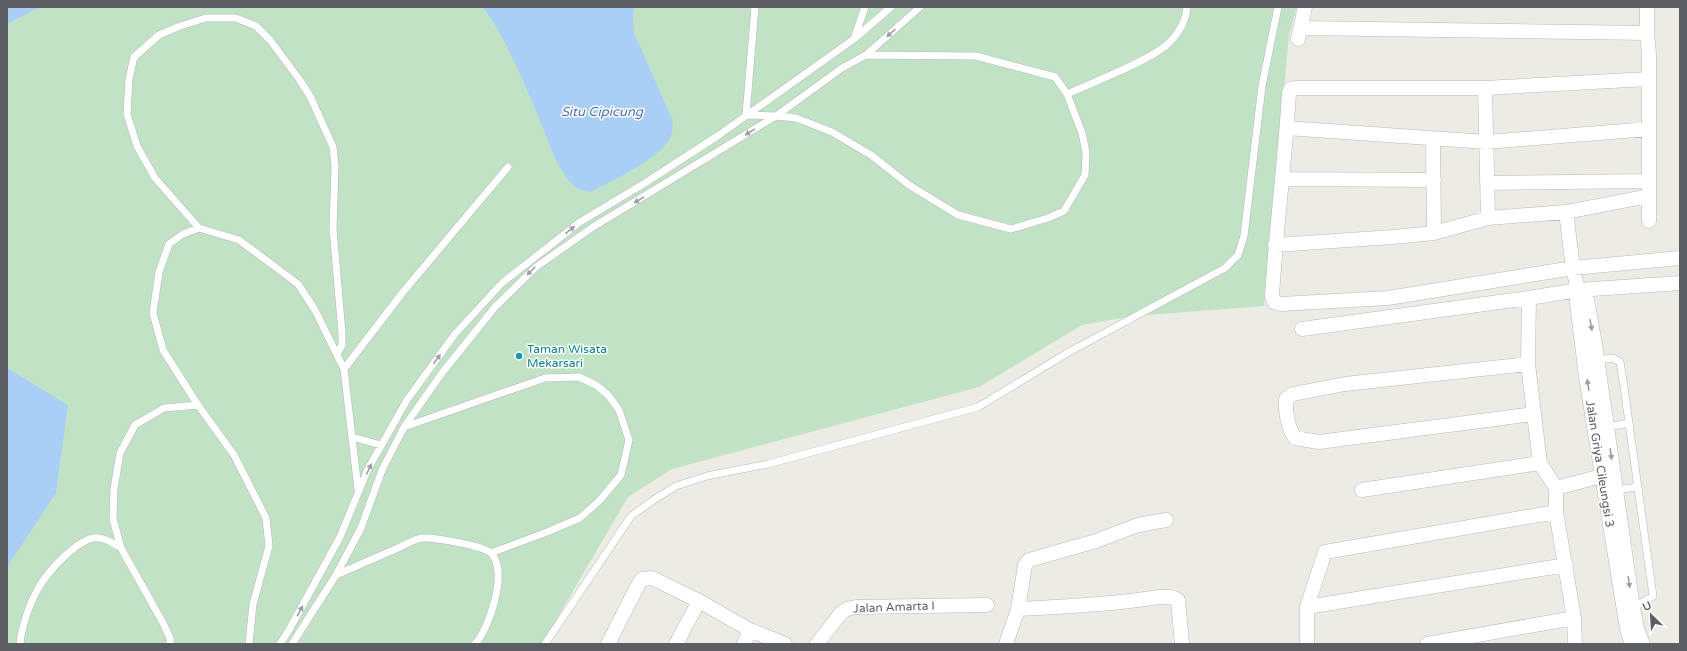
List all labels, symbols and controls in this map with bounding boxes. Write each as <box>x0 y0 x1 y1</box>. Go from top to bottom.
one-way arrow <box>886 28 895 37</box>
water label: Situ Cipicung <box>561 104 644 120</box>
one-way arrow <box>744 128 756 135</box>
one-way arrow <box>633 196 645 203</box>
one-way arrow <box>564 225 575 234</box>
one-way arrow <box>526 266 536 276</box>
one-way arrow <box>1589 319 1595 331</box>
place label: Taman Wisata Mekarsari <box>527 342 607 370</box>
marker: Taman Wisata Mekarsari <box>514 351 524 361</box>
one-way arrow <box>433 353 441 364</box>
one-way arrow <box>1585 379 1591 391</box>
street label: Jalan Griya Cileungsi 3 <box>1583 400 1617 528</box>
one-way arrow <box>1608 448 1614 460</box>
one-way arrow <box>366 462 372 474</box>
one-way arrow <box>1626 576 1632 589</box>
north arrow <box>1631 595 1671 635</box>
street label: Jalan Amarta I <box>853 599 935 615</box>
text: U <box>1640 599 1654 614</box>
one-way arrow <box>296 605 303 616</box>

